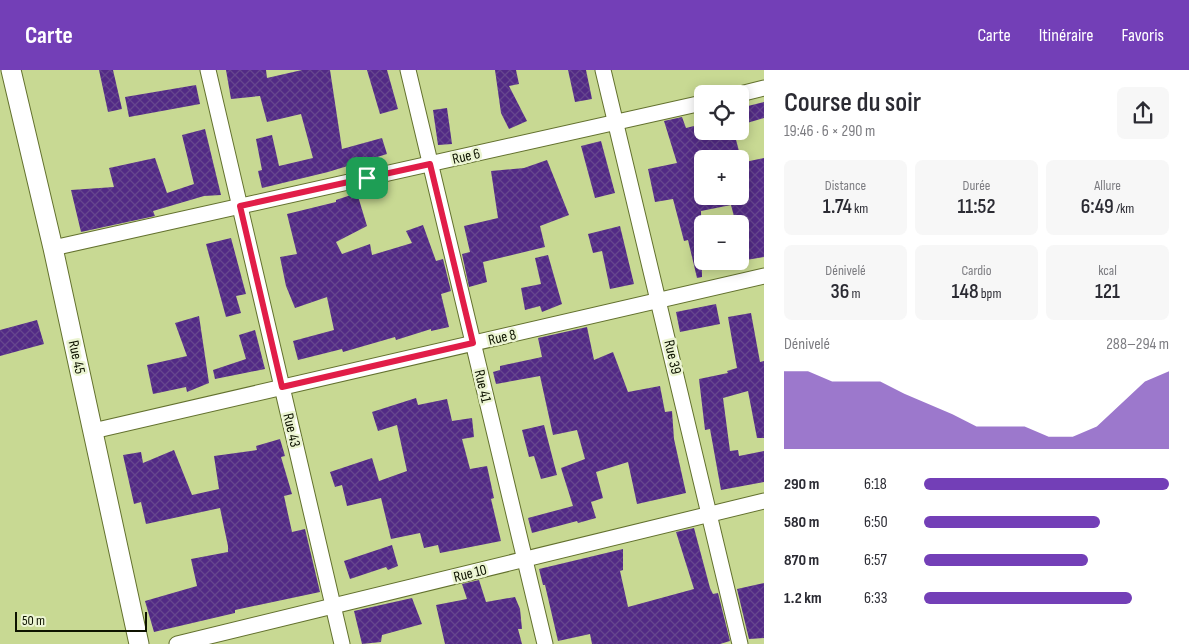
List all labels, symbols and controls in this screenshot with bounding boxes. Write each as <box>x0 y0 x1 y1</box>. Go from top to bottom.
text: Carte <box>25 21 73 50</box>
text: Carte <box>977 25 1011 46</box>
text: Itinéraire <box>1039 25 1093 46</box>
text: Favoris <box>1121 25 1164 46</box>
map controls <box>694 85 749 270</box>
button: locate <box>694 85 749 140</box>
text: Course du soir <box>784 86 921 119</box>
button: share <box>1117 87 1169 139</box>
text: 19:46 · 6 × 290 m <box>784 122 875 141</box>
street label: Rue 6 <box>450 144 482 169</box>
button: + <box>694 150 749 205</box>
pin <box>346 157 388 199</box>
icon: arrive <box>353 164 381 192</box>
text: Distance <box>825 177 866 194</box>
text: Durée <box>963 177 990 194</box>
text: Allure <box>1094 177 1121 194</box>
text: 1.74 <box>823 194 852 219</box>
text: 11:52 <box>958 194 995 219</box>
text: 6:49 <box>1081 194 1114 219</box>
text: km <box>852 200 868 217</box>
text: /km <box>1114 200 1134 217</box>
button: − <box>694 215 749 270</box>
text: Dénivelé <box>825 262 866 279</box>
text: Cardio <box>962 262 992 279</box>
text: kcal <box>1098 262 1117 279</box>
text: 36 <box>831 279 849 304</box>
text: 148 <box>952 279 979 304</box>
text: 121 <box>1095 279 1120 304</box>
text: m <box>849 285 860 302</box>
text: bpm <box>979 285 1001 302</box>
street label: Rue 8 <box>486 325 518 350</box>
text: Dénivelé <box>784 335 830 354</box>
text: 288–294 m <box>1106 335 1169 354</box>
street label: Rue 39 <box>659 338 686 376</box>
street label: Rue 45 <box>64 339 89 376</box>
street label: Rue 41 <box>470 368 496 405</box>
street label: Rue 43 <box>278 411 305 449</box>
text: 290 m <box>784 475 819 494</box>
text: 6:18 <box>864 475 887 494</box>
text: 580 m <box>784 513 819 532</box>
text: 6:50 <box>864 513 888 532</box>
text: 870 m <box>784 551 819 570</box>
text: 6:57 <box>864 551 887 570</box>
street label: Rue 10 <box>452 560 489 587</box>
text: 1.2 km <box>784 589 822 608</box>
text: 6:33 <box>864 589 887 608</box>
scale bar <box>15 609 148 632</box>
text: 50 m <box>22 612 45 629</box>

